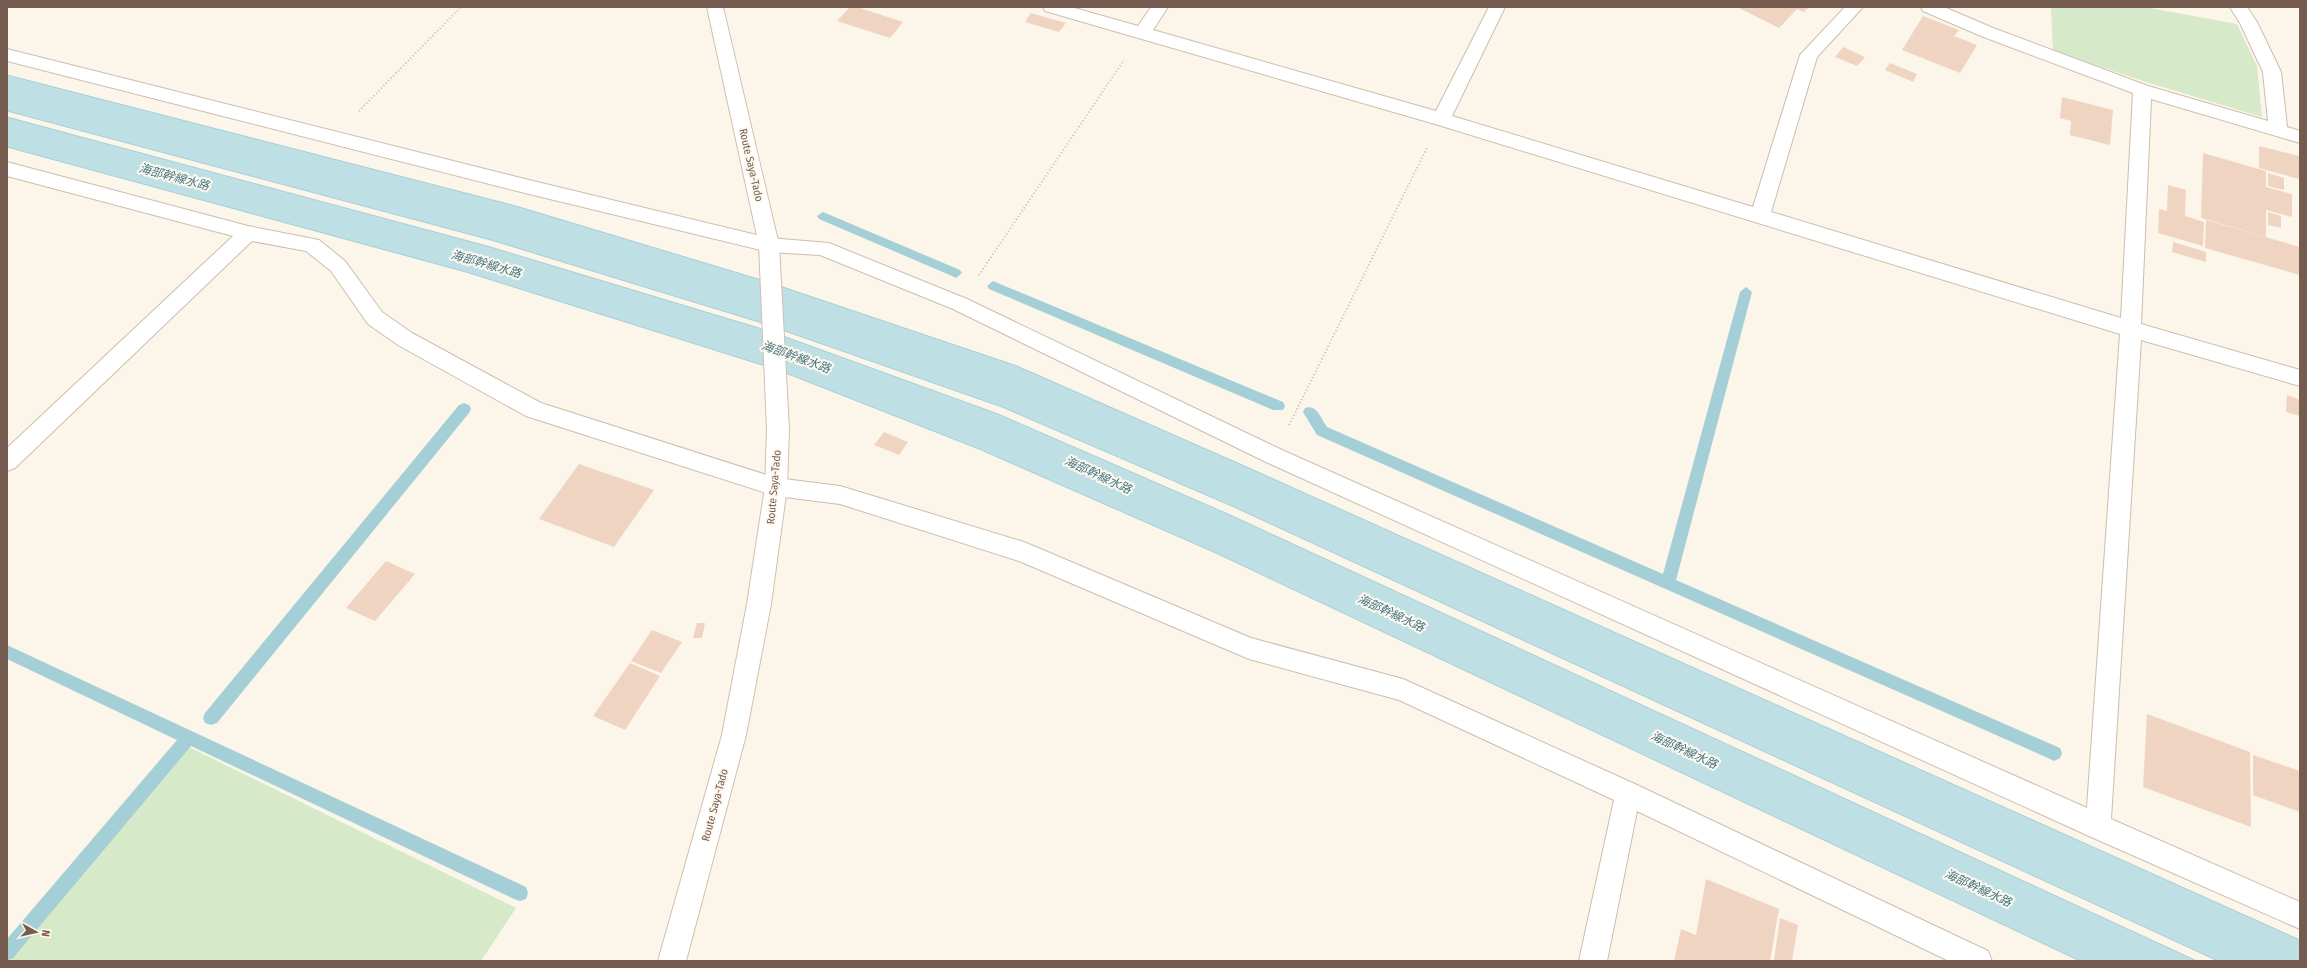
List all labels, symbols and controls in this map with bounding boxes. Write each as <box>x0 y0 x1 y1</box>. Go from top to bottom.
street label: Route Saya-Tado <box>736 127 766 203</box>
water label: 海部幹線水路 <box>137 161 212 193</box>
water label: 海部幹線水路 <box>449 247 523 281</box>
water label: 海部幹線水路 <box>760 338 833 376</box>
street label: Route Saya-Tado <box>764 449 784 525</box>
water label: 海部幹線水路 <box>1062 453 1134 497</box>
water label: 海部幹線水路 <box>1355 591 1427 635</box>
water label: 海部幹線水路 <box>1648 728 1720 772</box>
street label: Route Saya-Tado <box>699 767 731 843</box>
water label: 海部幹線水路 <box>1942 866 2014 910</box>
north arrow <box>16 912 56 952</box>
text: N <box>39 929 52 937</box>

